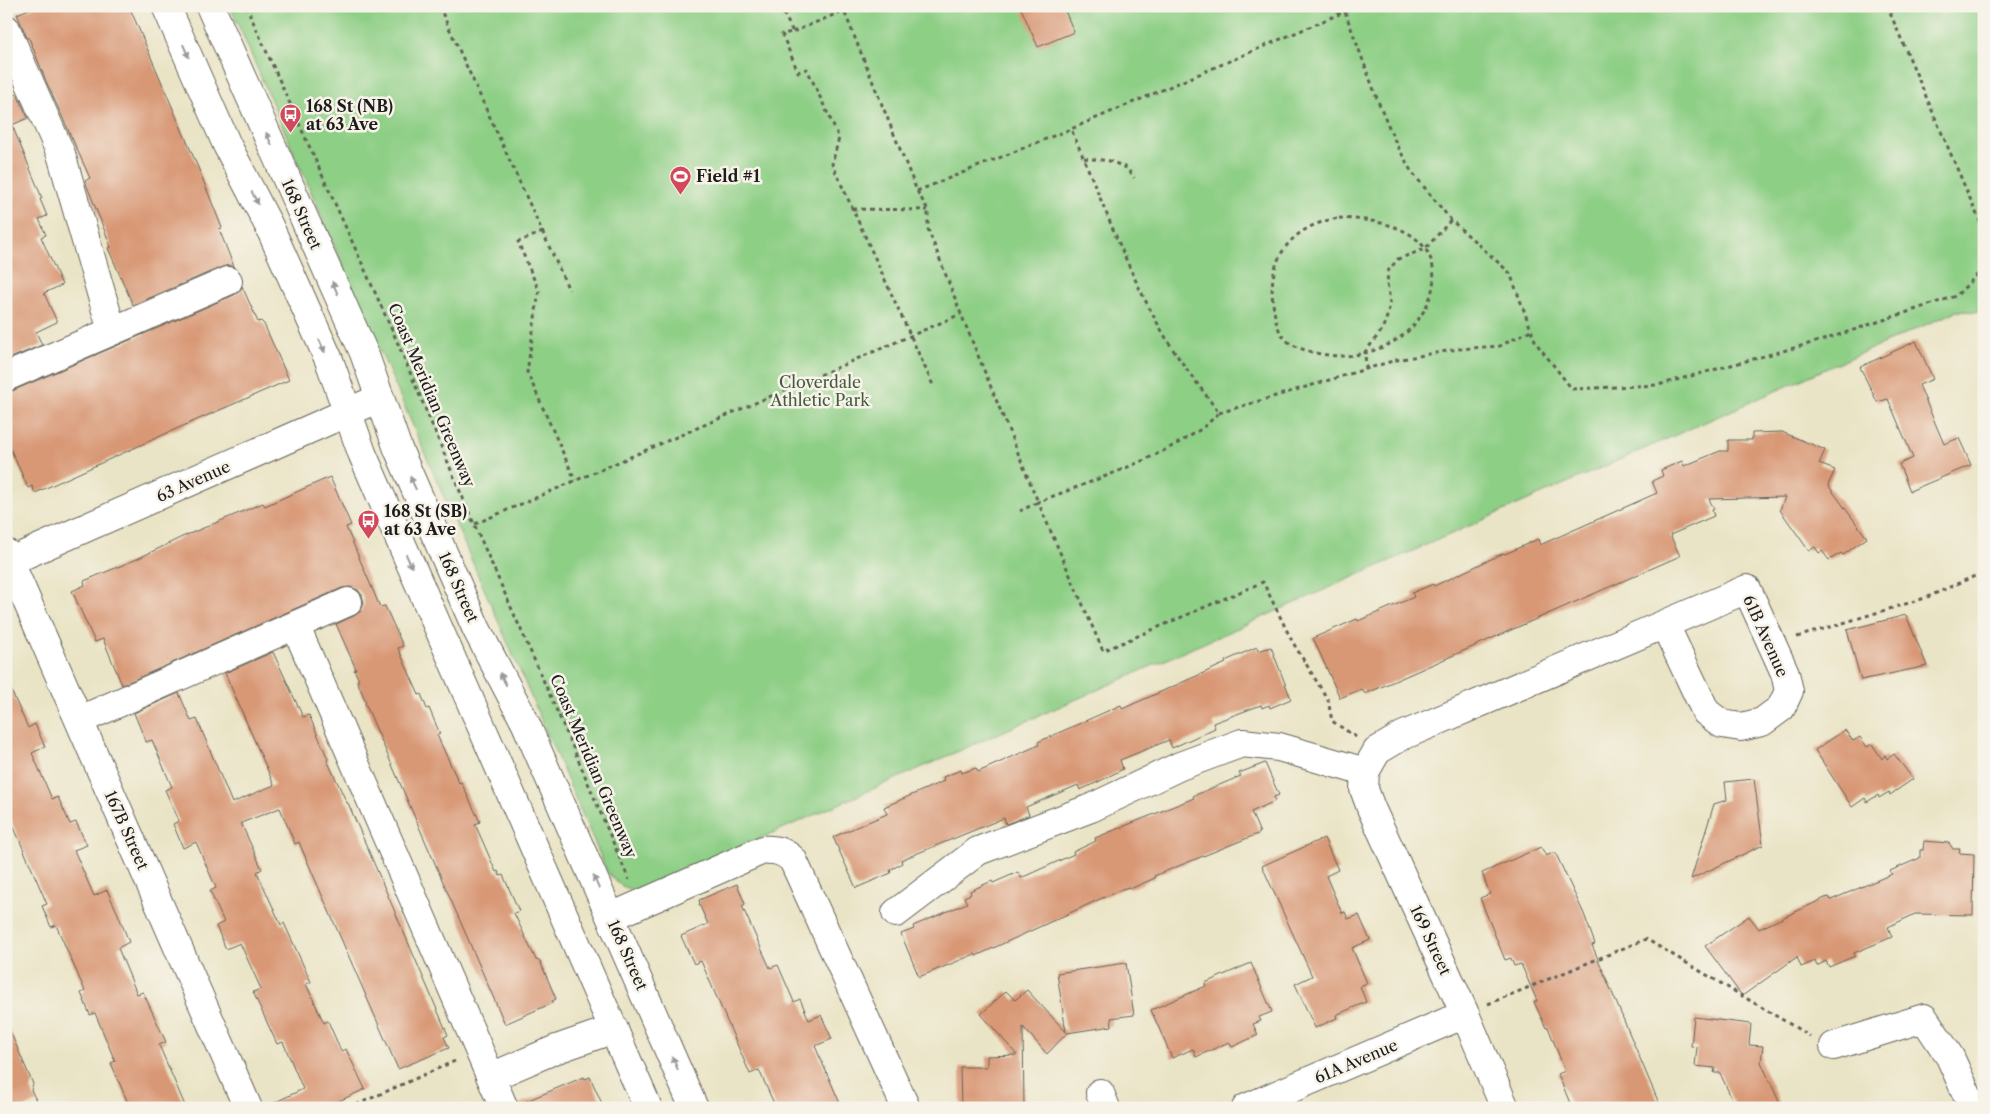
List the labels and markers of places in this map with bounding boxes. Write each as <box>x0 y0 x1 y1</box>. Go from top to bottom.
place label: 168 St (NB) at 63 Ave <box>306 96 393 134</box>
bus stop icon: 168 St (NB) at 63 Ave <box>278 103 302 134</box>
sports icon: Field #1 <box>668 164 692 195</box>
place label: Field #1 <box>696 166 761 186</box>
place label: 168 St (SB) at 63 Ave <box>384 501 467 539</box>
bus stop icon: 168 St (SB) at 63 Ave <box>356 508 380 539</box>

